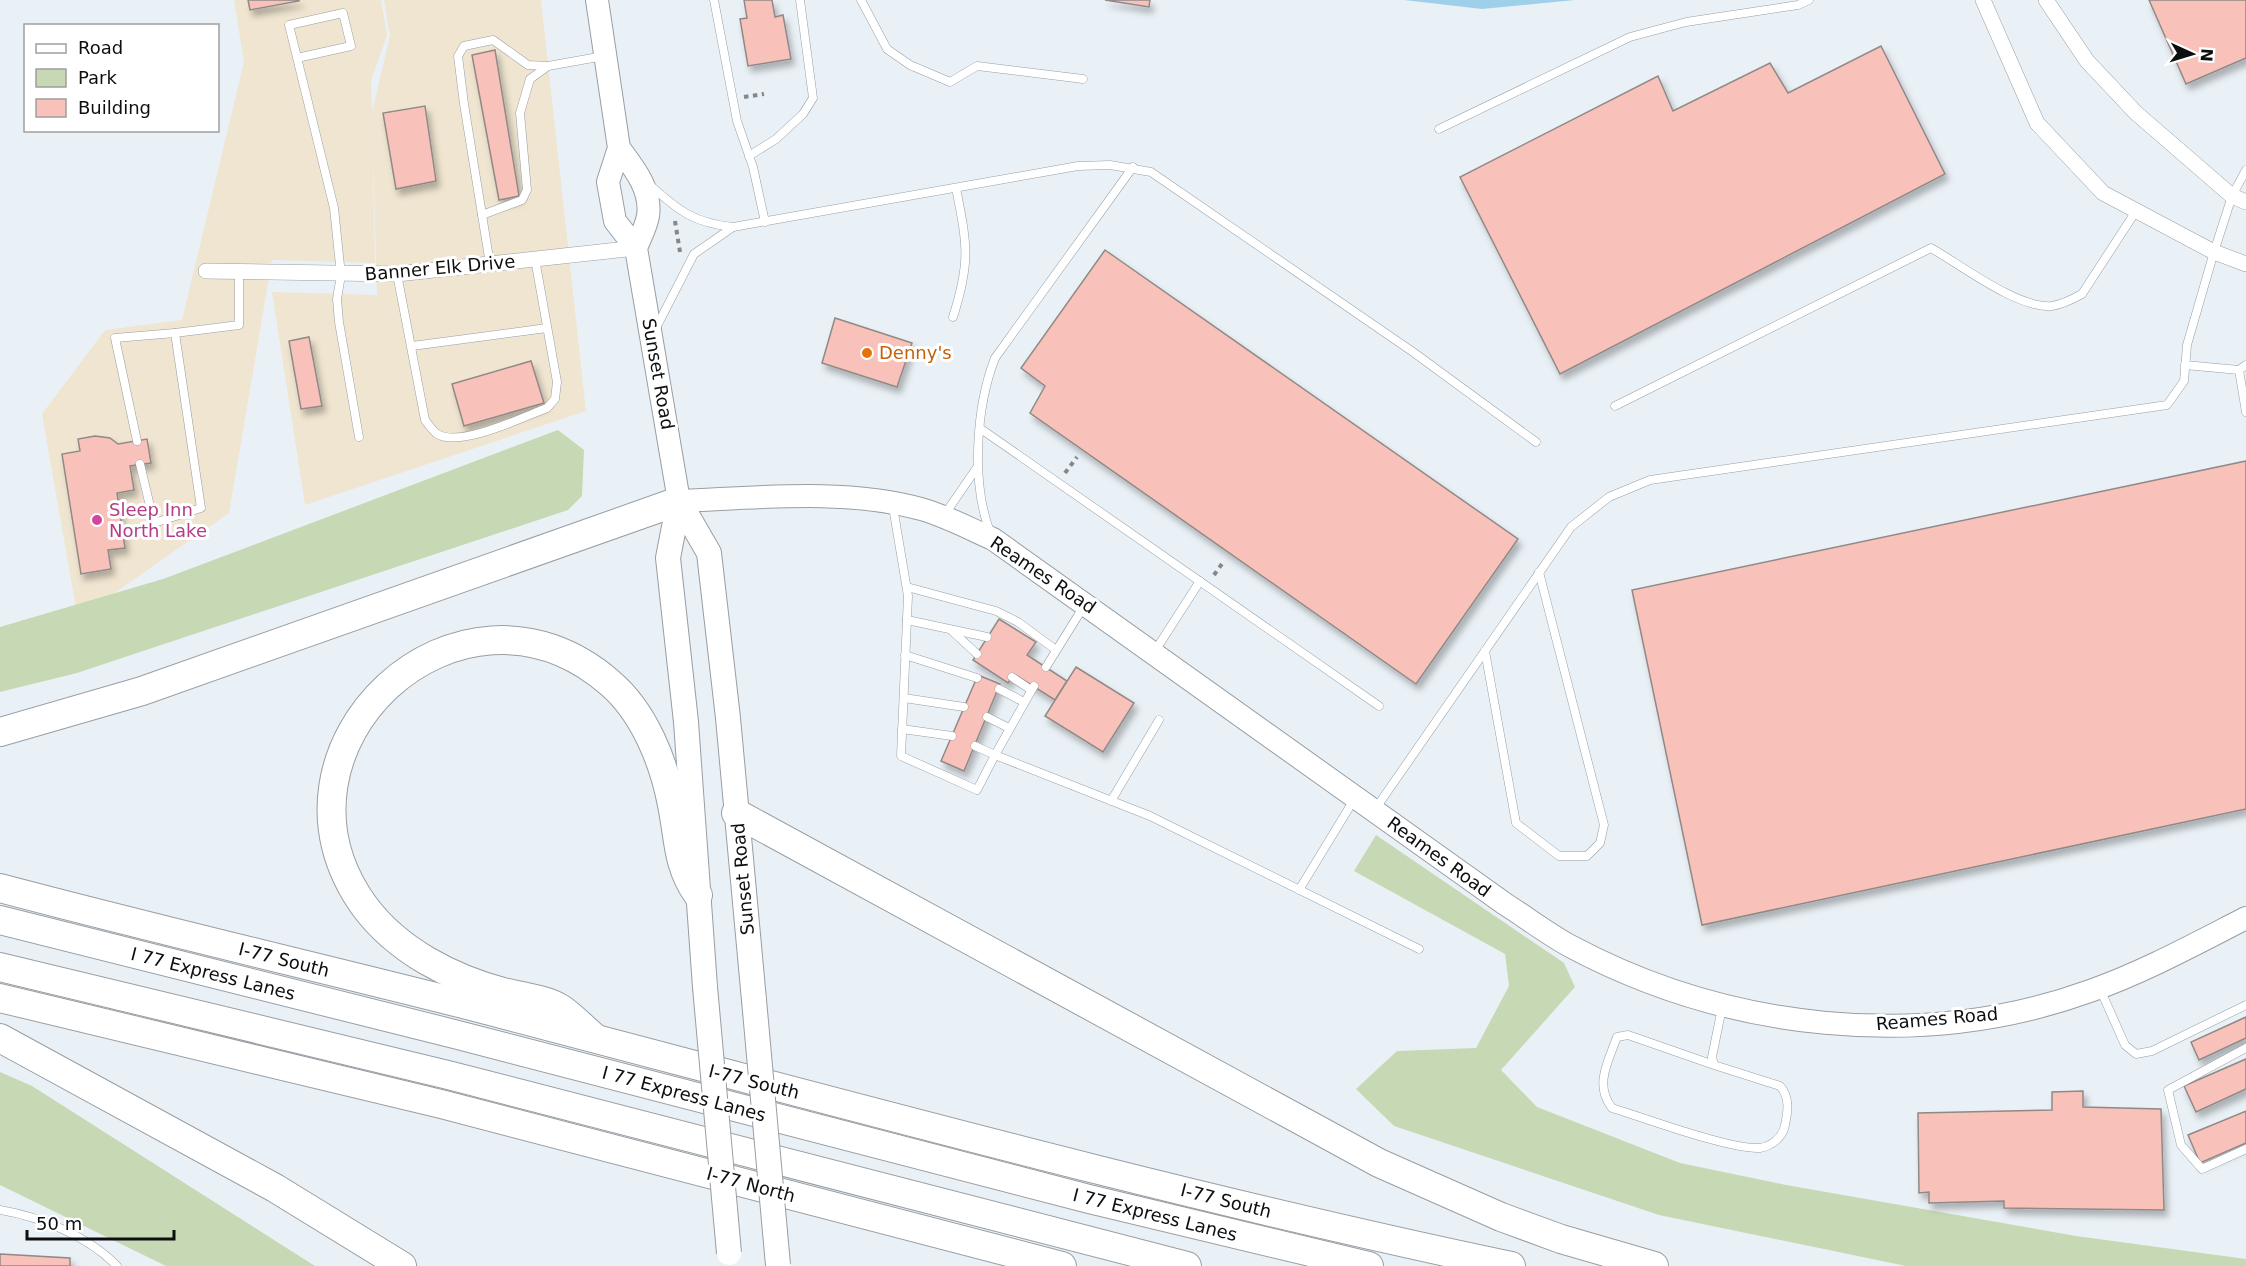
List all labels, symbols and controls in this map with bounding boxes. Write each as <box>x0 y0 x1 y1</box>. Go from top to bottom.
legend <box>24 24 219 132</box>
north arrow <box>2162 24 2222 84</box>
text: Road <box>78 37 123 58</box>
text: N <box>2197 48 2216 62</box>
text: Park <box>78 67 117 88</box>
text: Building <box>78 97 151 118</box>
street label: Banner Elk Drive <box>364 250 516 285</box>
street label: Sunset Road <box>638 317 679 431</box>
place label: Denny's <box>879 342 952 363</box>
marker: Denny's <box>860 346 874 360</box>
place label: Sleep Inn North Lake <box>109 499 207 541</box>
marker: Sleep Inn North Lake <box>90 513 104 527</box>
street label: Reames Road <box>987 532 1100 618</box>
street label: Reames Road <box>1383 812 1495 901</box>
street label: Sunset Road <box>727 822 758 936</box>
street label: I-77 South <box>237 938 332 981</box>
street label: I 77 Express Lanes <box>129 943 297 1004</box>
street label: Reames Road <box>1875 1003 1999 1034</box>
street label: I-77 South <box>707 1060 802 1103</box>
street label: I 77 Express Lanes <box>600 1062 768 1125</box>
street label: I-77 North <box>705 1163 798 1206</box>
street label: I-77 South <box>1179 1179 1274 1222</box>
street label: I 77 Express Lanes <box>1071 1184 1239 1245</box>
scale bar <box>27 1203 174 1241</box>
text: 50 m <box>36 1213 82 1234</box>

